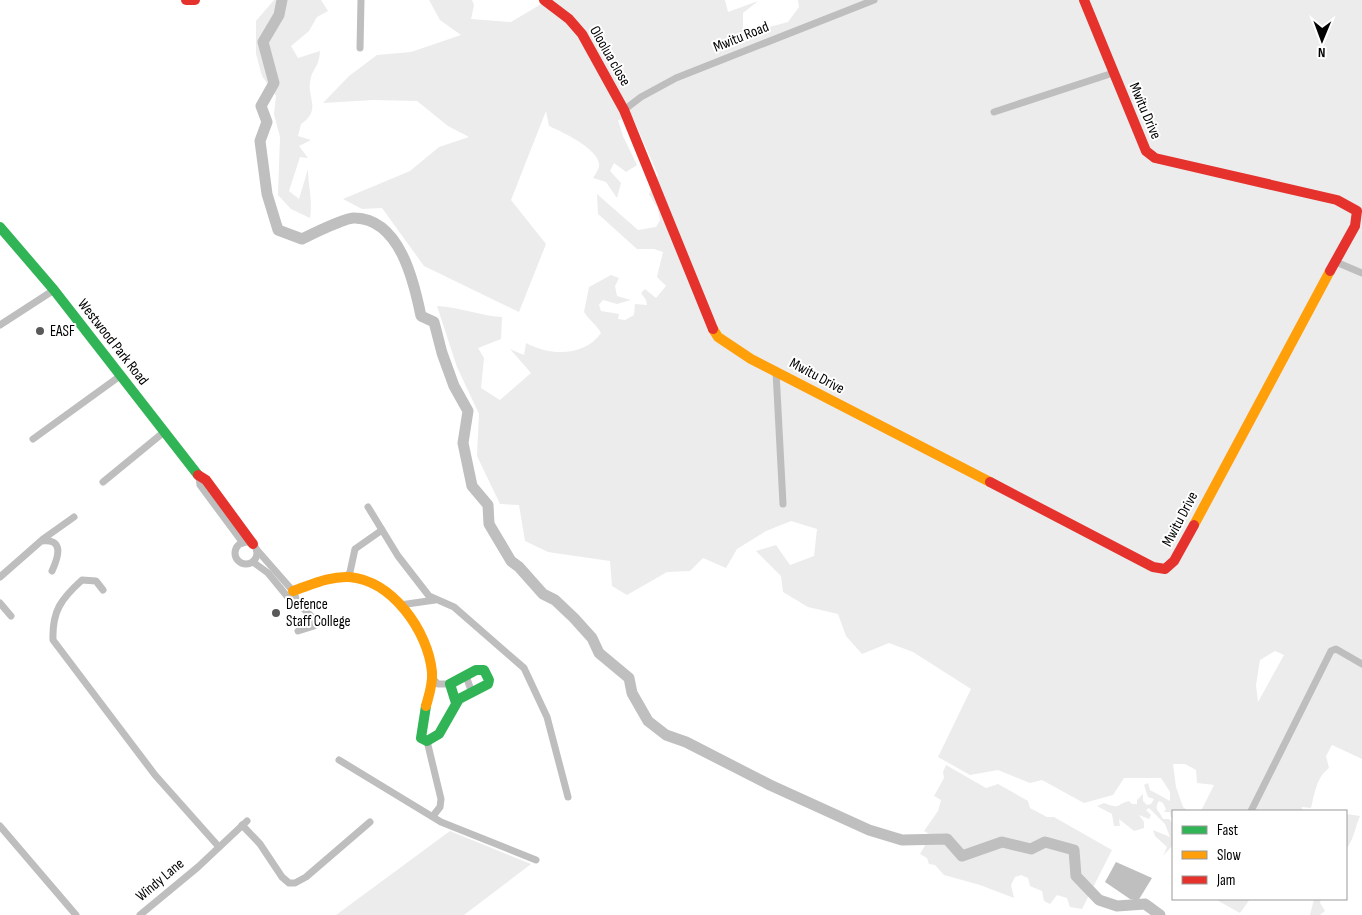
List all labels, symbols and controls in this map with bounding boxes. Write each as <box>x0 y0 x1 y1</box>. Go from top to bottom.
north arrow <box>1297 15 1347 65</box>
street label: Mwitu Road <box>710 17 772 57</box>
street label: Oloolua close <box>585 23 635 89</box>
text: N <box>1318 44 1326 61</box>
street label: Mwitu Drive <box>1125 80 1165 142</box>
street label: Westwood Park Road <box>73 295 153 389</box>
place label: EASF <box>50 322 75 341</box>
marker: EASF <box>34 325 46 337</box>
street label: Mwitu Drive <box>786 354 848 398</box>
street label: Mwitu Drive <box>1158 488 1202 550</box>
place label: Defence Staff College <box>286 595 351 631</box>
marker: Defence Staff College <box>270 607 282 619</box>
legend <box>1172 810 1347 900</box>
text: Fast <box>1217 821 1239 840</box>
text: Slow <box>1217 846 1241 865</box>
street label: Windy Lane <box>132 854 188 906</box>
text: Jam <box>1216 871 1235 890</box>

